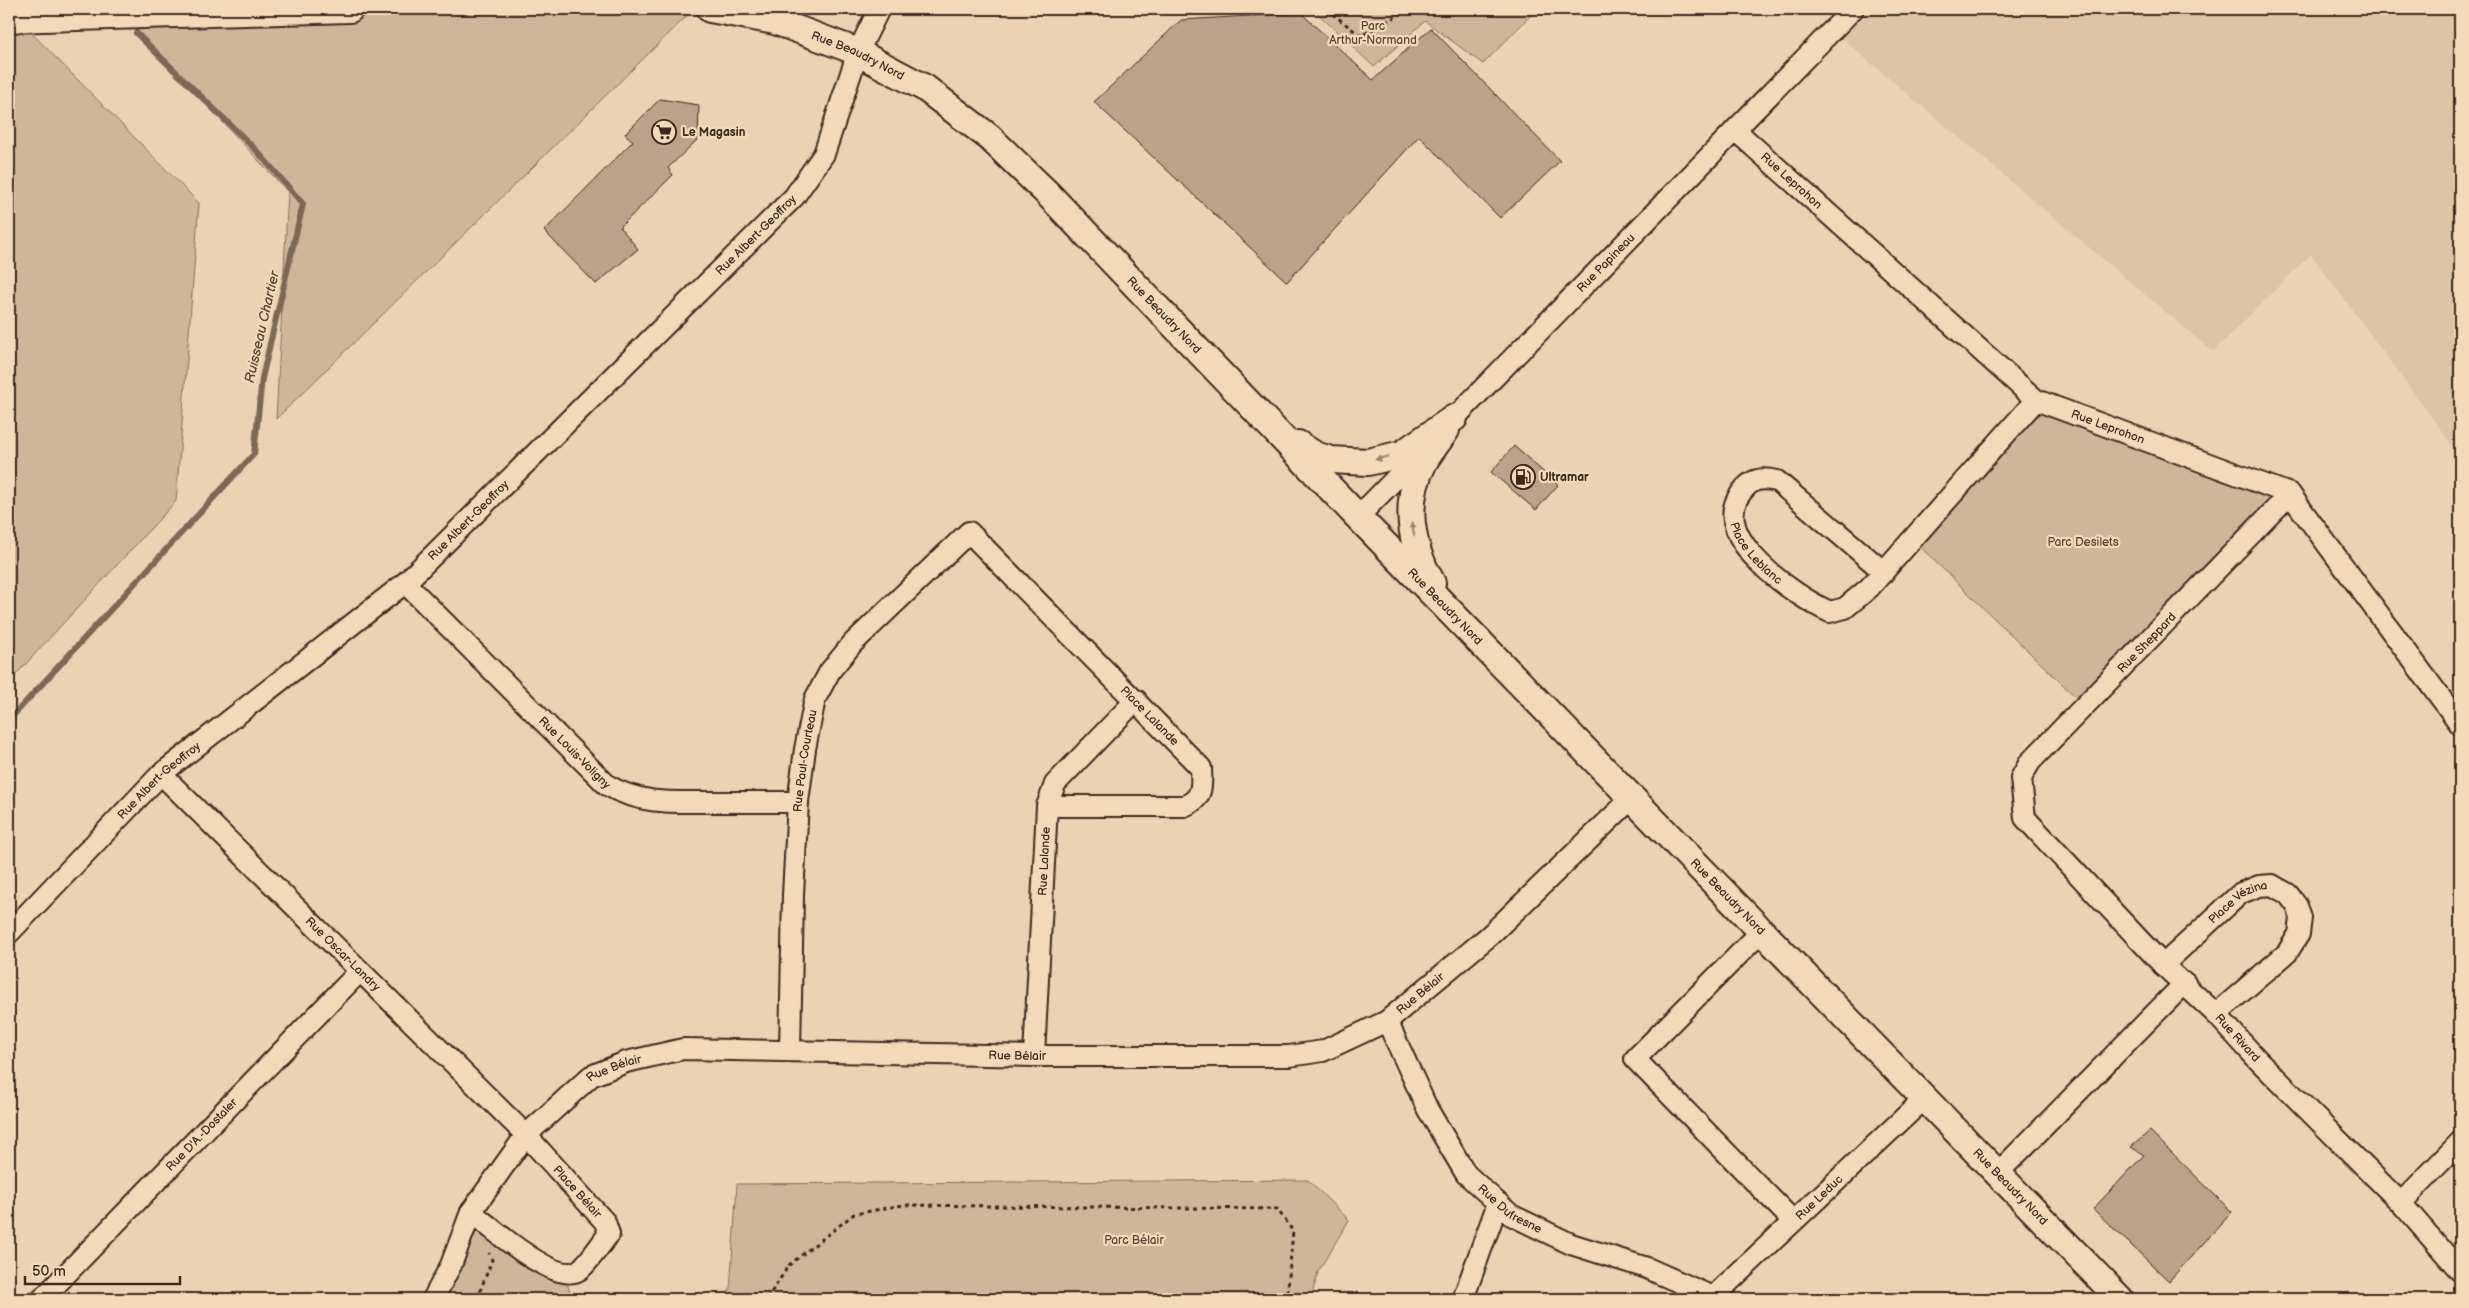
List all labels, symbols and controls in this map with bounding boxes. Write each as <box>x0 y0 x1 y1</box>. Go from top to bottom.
park label: Parc Arthur-Normand <box>1329 19 1417 48</box>
street label: Rue Beaudry Nord <box>809 28 907 83</box>
supermarket icon: Le Magasin <box>651 119 677 145</box>
place label: Le Magasin <box>682 125 746 140</box>
street label: Rue Leprohon <box>1758 149 1826 212</box>
street label: Rue Albert-Geoffroy <box>712 191 800 278</box>
street label: Rue Papineau <box>1574 230 1638 295</box>
water label: Ruisseau Chartier <box>241 269 283 385</box>
street label: Rue Beaudry Nord <box>1124 273 1205 357</box>
street label: Rue Leprohon <box>2069 406 2147 447</box>
one-way arrow <box>1373 455 1389 463</box>
fuel station icon: Ultramar <box>1510 464 1536 490</box>
place label: Ultramar <box>1540 470 1589 485</box>
street label: Rue Albert-Geoffroy <box>425 477 512 563</box>
street label: Place Leblanc <box>1727 520 1785 587</box>
one-way arrow <box>1408 521 1416 537</box>
park label: Parc Desilets <box>2047 535 2119 550</box>
street label: Rue Beaudry Nord <box>1405 565 1486 648</box>
street label: Rue Sheppard <box>2115 610 2180 676</box>
street label: Place Lalande <box>1117 683 1182 749</box>
street label: Rue Paul-Courteau <box>790 708 820 812</box>
street label: Rue Louis-Voligny <box>535 713 614 792</box>
street label: Rue Albert-Geoffroy <box>114 738 204 822</box>
street label: Rue Lalande <box>1035 826 1053 896</box>
street label: Rue Beaudry Nord <box>1687 855 1769 938</box>
street label: Place Vézina <box>2205 878 2268 927</box>
street label: Rue Oscar-Landry <box>302 914 384 995</box>
street label: Rue Bélair <box>1393 969 1448 1018</box>
street label: Rue Rivard <box>2212 1011 2264 1065</box>
street label: Rue Bélair <box>988 1048 1047 1064</box>
street label: Rue Bélair <box>583 1051 644 1084</box>
street label: Rue D'A.-Dostaler <box>163 1094 241 1174</box>
street label: Rue Beaudry Nord <box>1970 1145 2051 1228</box>
street label: Place Bélair <box>550 1162 606 1222</box>
street label: Rue Leduc <box>1792 1172 1846 1223</box>
street label: Rue Dufresne <box>1475 1181 1545 1236</box>
park label: Parc Bélair <box>1104 1233 1164 1248</box>
scale bar <box>25 1253 180 1285</box>
text: 50 m <box>32 1262 66 1281</box>

